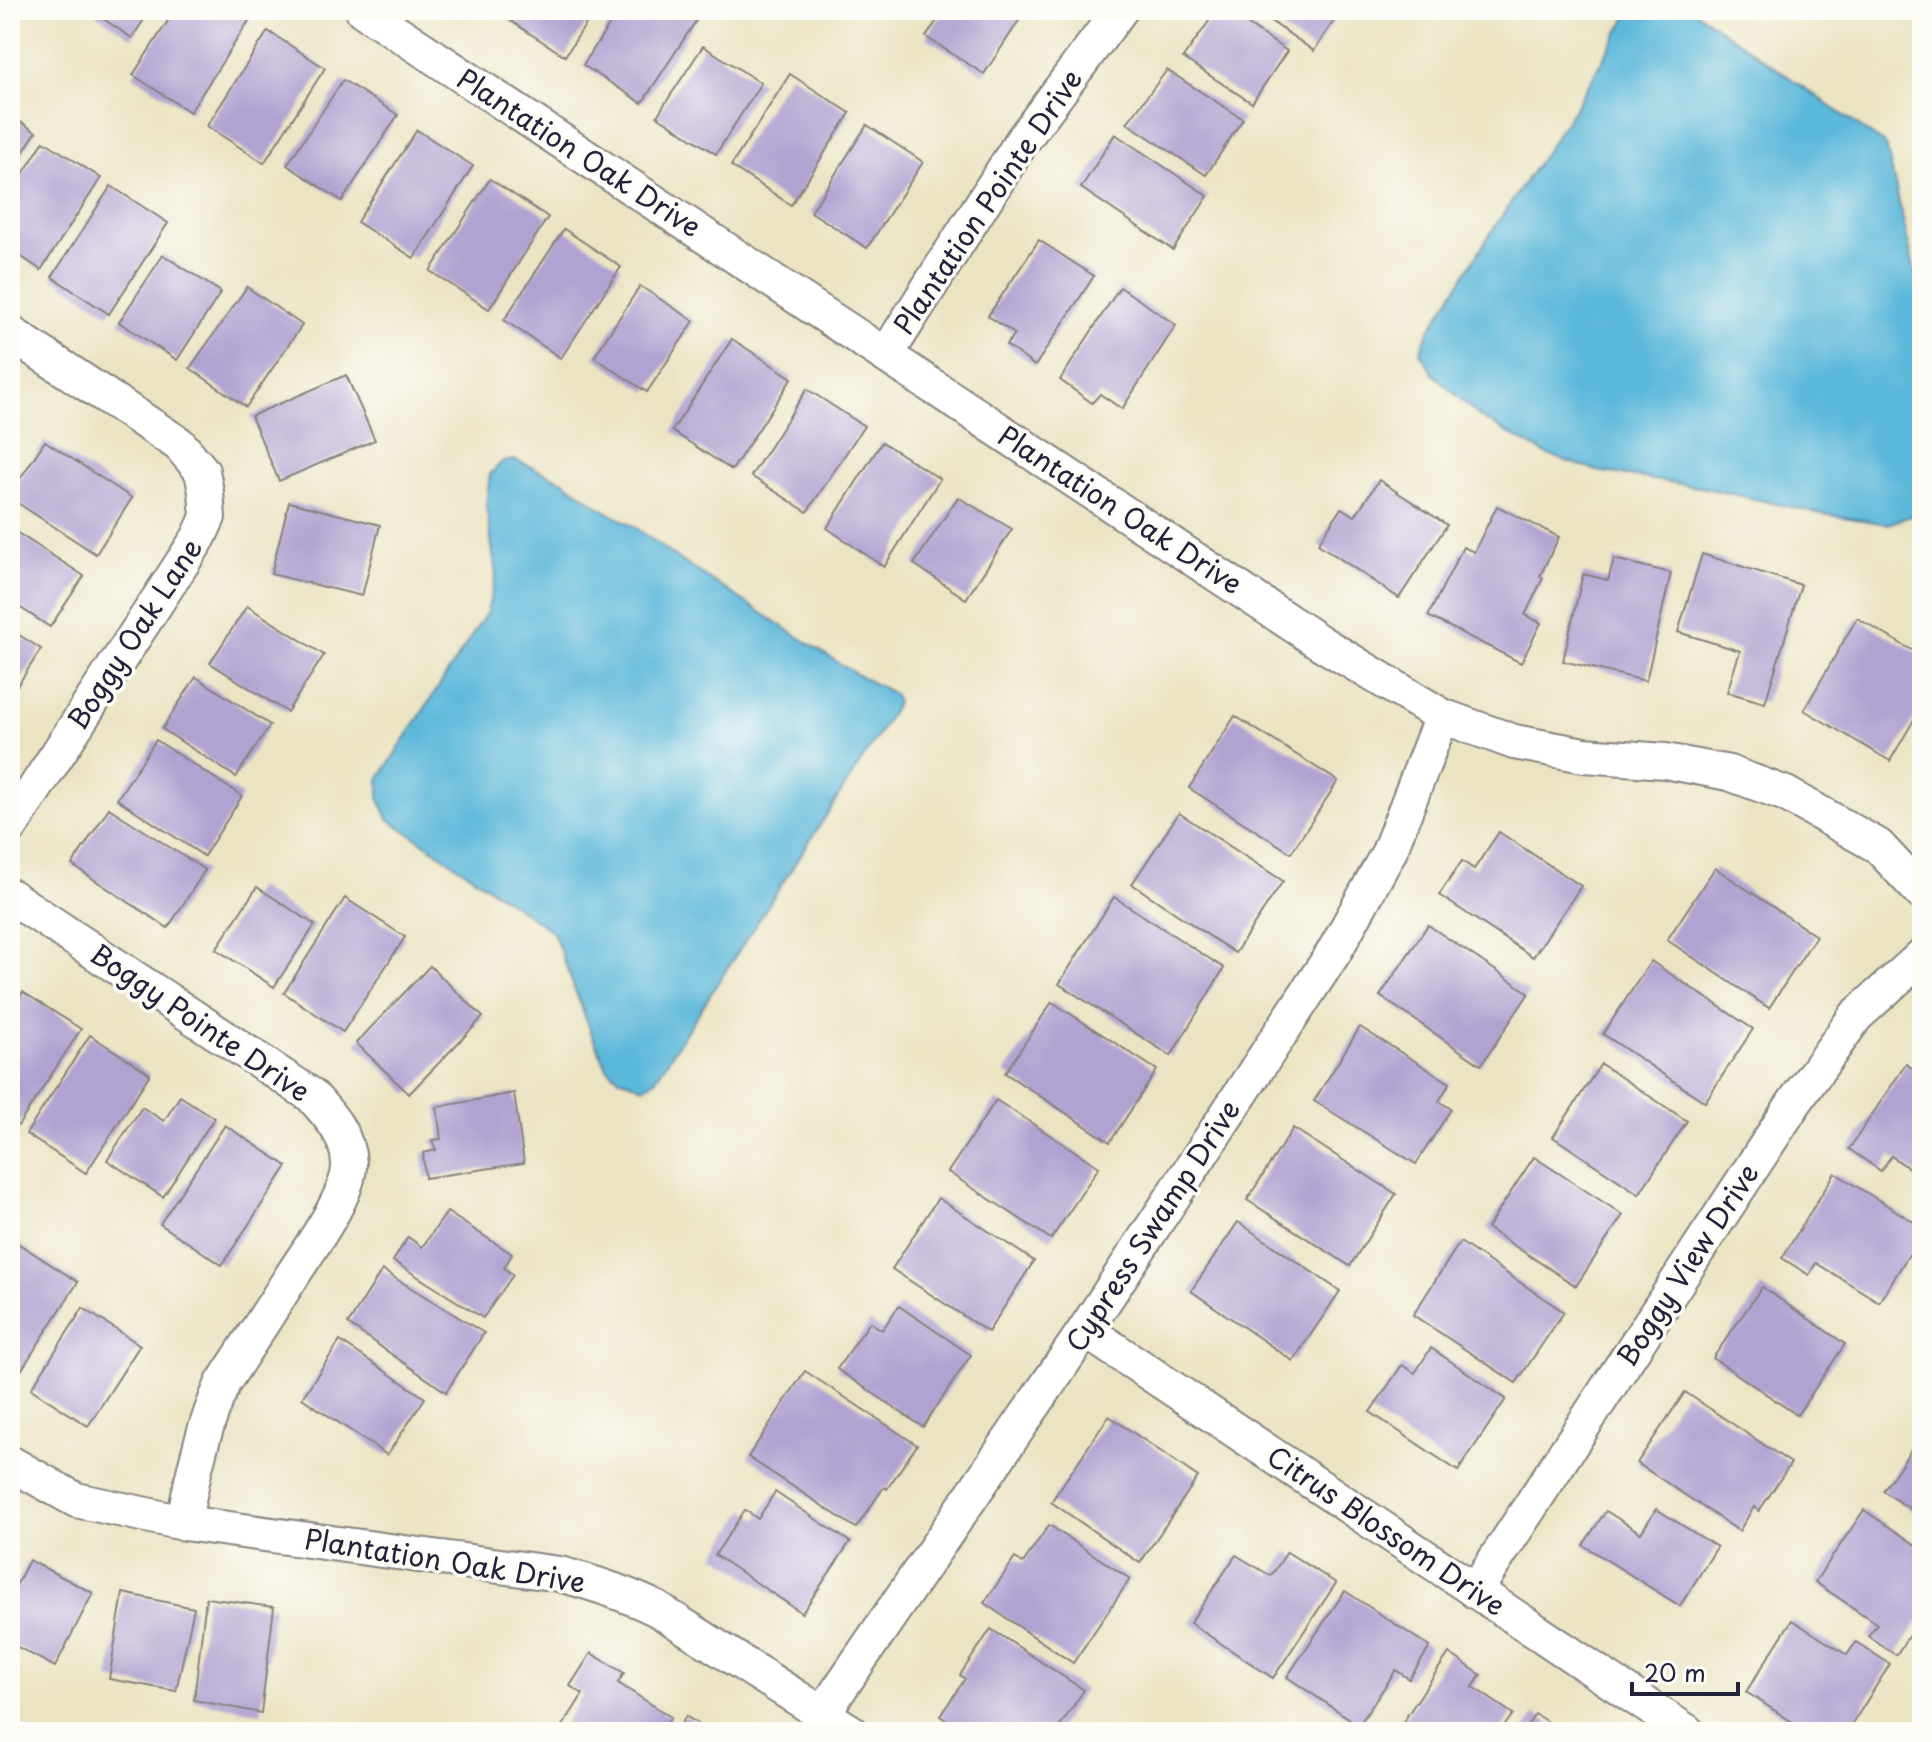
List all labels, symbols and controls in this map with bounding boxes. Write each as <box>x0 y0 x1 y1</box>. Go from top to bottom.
street label: Plantation Oak Drive <box>449 56 710 247</box>
street label: Plantation Pointe Drive <box>882 60 1092 343</box>
street label: Plantation Oak Drive <box>990 413 1251 604</box>
street label: Boggy Oak Lane <box>56 529 212 737</box>
street label: Boggy Pointe Drive <box>82 932 320 1112</box>
street label: Cypress Swamp Drive <box>1054 1090 1250 1360</box>
street label: Boggy View Drive <box>1605 1154 1769 1374</box>
street label: Citrus Blossom Drive <box>1259 1434 1515 1626</box>
street label: Plantation Oak Drive <box>302 1516 589 1603</box>
scale bar <box>1632 1646 1738 1696</box>
text: 20 m <box>1644 1654 1706 1690</box>

